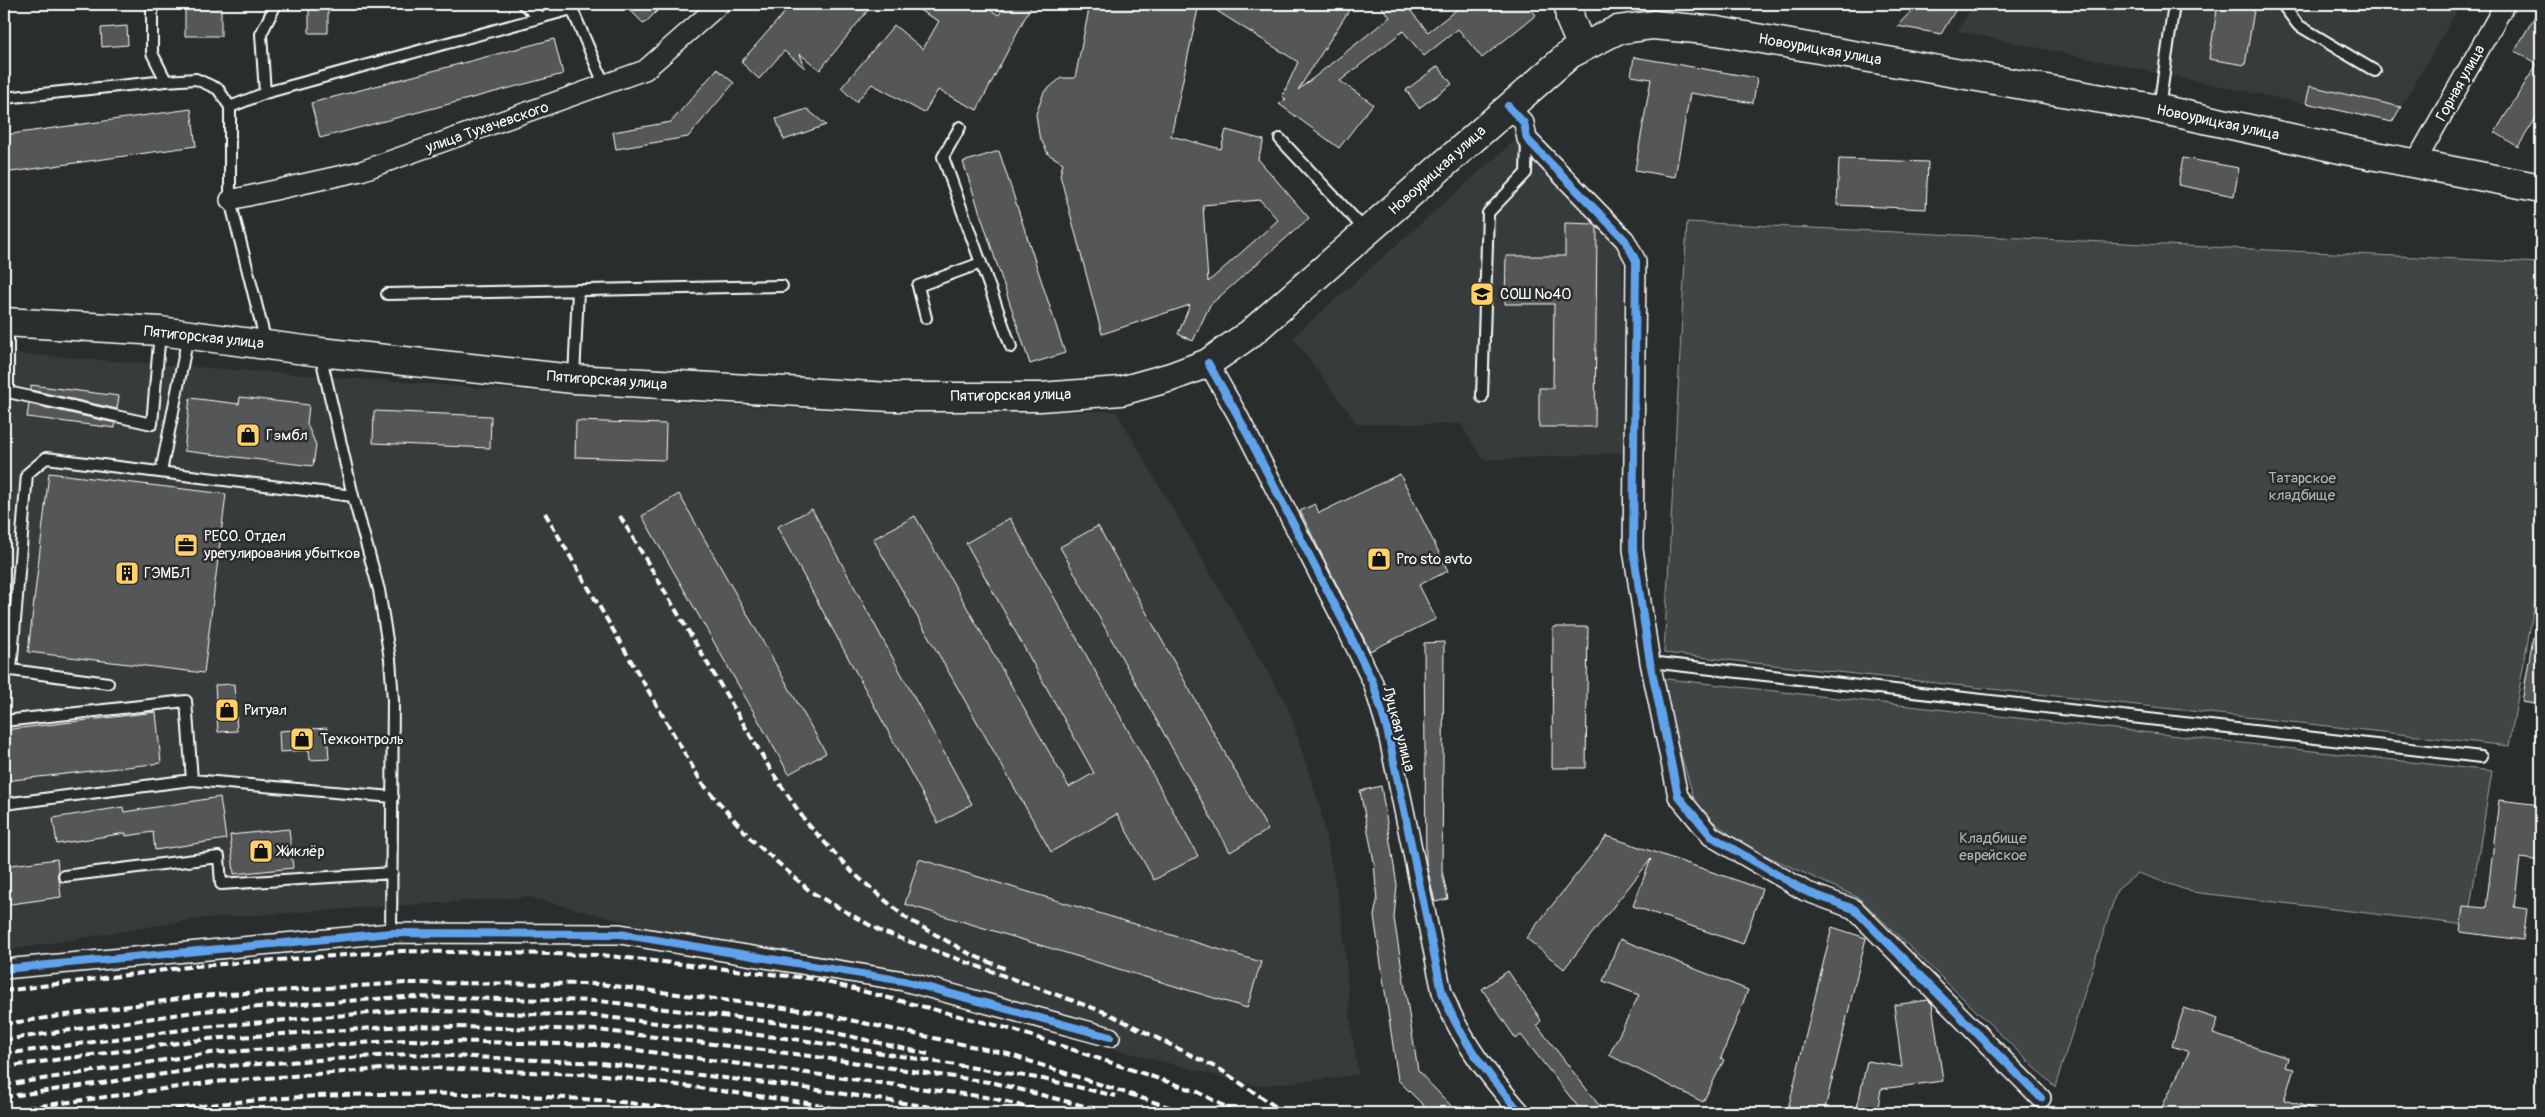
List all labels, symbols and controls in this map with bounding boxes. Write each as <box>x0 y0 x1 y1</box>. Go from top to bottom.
street label: Новоурицкая улица <box>1757 29 1883 70</box>
street label: Горная улица <box>2432 42 2489 125</box>
street label: улица Тухачевского <box>422 98 551 158</box>
street label: Новоурицкая улица <box>2155 100 2281 145</box>
street label: Новоурицкая улица <box>1385 122 1490 219</box>
school or university icon: СОШ №40 <box>1469 281 1495 307</box>
place label: СОШ №40 <box>1500 285 1571 304</box>
street label: Пятигорская улица <box>143 322 265 353</box>
street label: Пятигорская улица <box>546 367 668 394</box>
street label: Пятигорская улица <box>951 385 1071 406</box>
shop icon: Гэмбл <box>235 422 261 448</box>
place label: Гэмбл <box>266 426 308 445</box>
park label: Татарское кладбище <box>2268 469 2336 505</box>
place label: РЕСО. Отдел урегулирования убытков <box>203 527 360 563</box>
office icon: РЕСО. Отдел урегулирования убытков <box>173 532 199 558</box>
shop icon: Pro sto avto <box>1366 546 1392 572</box>
place label: Pro sto avto <box>1396 550 1472 569</box>
building icon: ГЭМБЛ <box>114 560 140 586</box>
place label: ГЭМБЛ <box>144 564 190 583</box>
street label: Луцкая улица <box>1378 684 1419 774</box>
shop icon: Ритуал <box>214 697 240 723</box>
place label: Ритуал <box>244 701 287 720</box>
shop icon: Техконтроль <box>289 726 315 752</box>
place label: Техконтроль <box>320 730 404 749</box>
park label: Кладбище еврейское <box>1959 829 2027 865</box>
shop icon: Жиклёр <box>248 838 274 864</box>
place label: Жиклёр <box>276 842 325 861</box>

